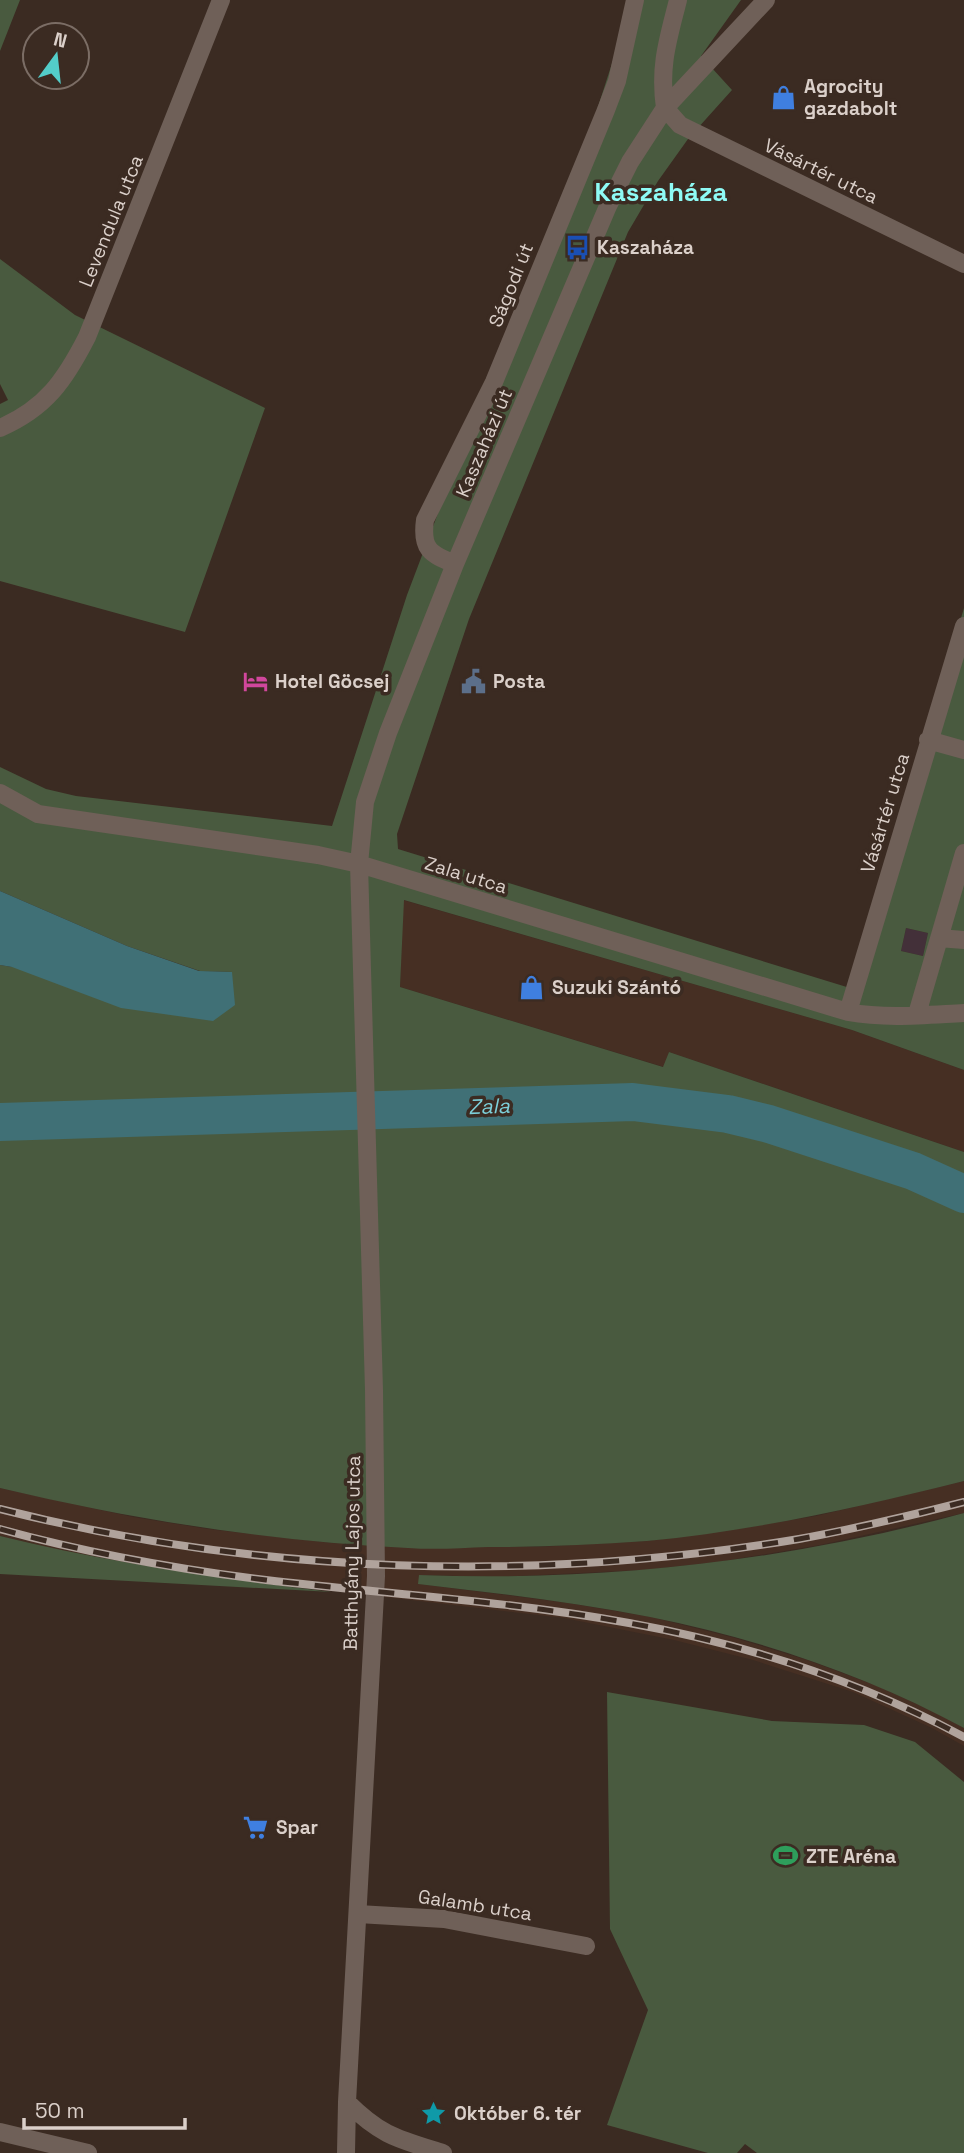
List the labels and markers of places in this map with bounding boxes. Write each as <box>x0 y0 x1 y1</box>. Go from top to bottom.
place label: Agrocity gazdabolt <box>804 74 897 121</box>
shop icon: Agrocity gazdabolt <box>770 83 798 111</box>
bus stop icon: Kaszaháza <box>563 233 591 261</box>
place label: Kaszaháza <box>597 235 694 260</box>
hotel icon: Hotel Göcsej <box>241 667 269 695</box>
public building icon: Posta <box>459 667 487 695</box>
place label: Hotel Göcsej <box>275 669 389 694</box>
place label: Posta <box>493 669 545 694</box>
shop icon: Suzuki Szántó <box>518 973 546 1001</box>
place label: Suzuki Szántó <box>552 975 681 1000</box>
supermarket icon: Spar <box>242 1813 270 1841</box>
place label: Spar <box>276 1815 318 1840</box>
sports icon: ZTE Aréna <box>772 1842 800 1870</box>
place label: ZTE Aréna <box>806 1844 896 1869</box>
place icon: Október 6. tér <box>420 2099 448 2127</box>
place label: Október 6. tér <box>454 2101 581 2126</box>

